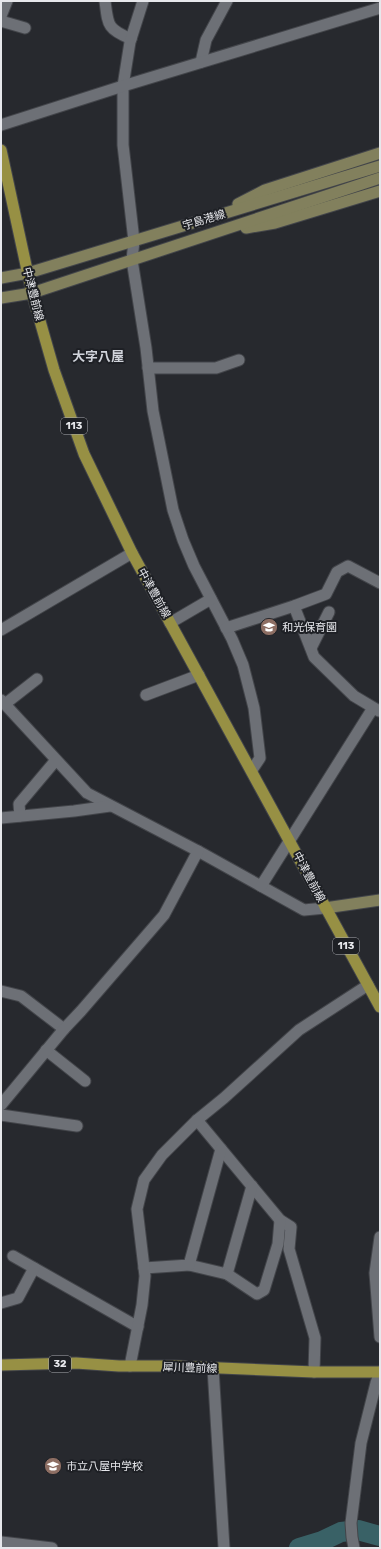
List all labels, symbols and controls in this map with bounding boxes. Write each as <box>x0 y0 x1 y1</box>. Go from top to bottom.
street label: 宇島港線 <box>181 207 227 233</box>
street label: 中津豊前線 <box>20 266 46 322</box>
district label: 大字八屋 <box>72 349 124 364</box>
road number: 113 <box>61 418 87 434</box>
street label: 中津豊前線 <box>135 566 173 620</box>
school or university icon: 和光保育園 <box>259 617 279 637</box>
place label: 和光保育園 <box>282 621 337 634</box>
street label: 中津豊前線 <box>290 850 328 904</box>
road number: 113 <box>333 938 359 954</box>
road number: 32 <box>49 1356 71 1372</box>
street label: 犀川豊前線 <box>162 1361 218 1375</box>
school or university icon: 市立八屋中学校 <box>43 1456 63 1476</box>
place label: 市立八屋中学校 <box>66 1460 143 1473</box>

